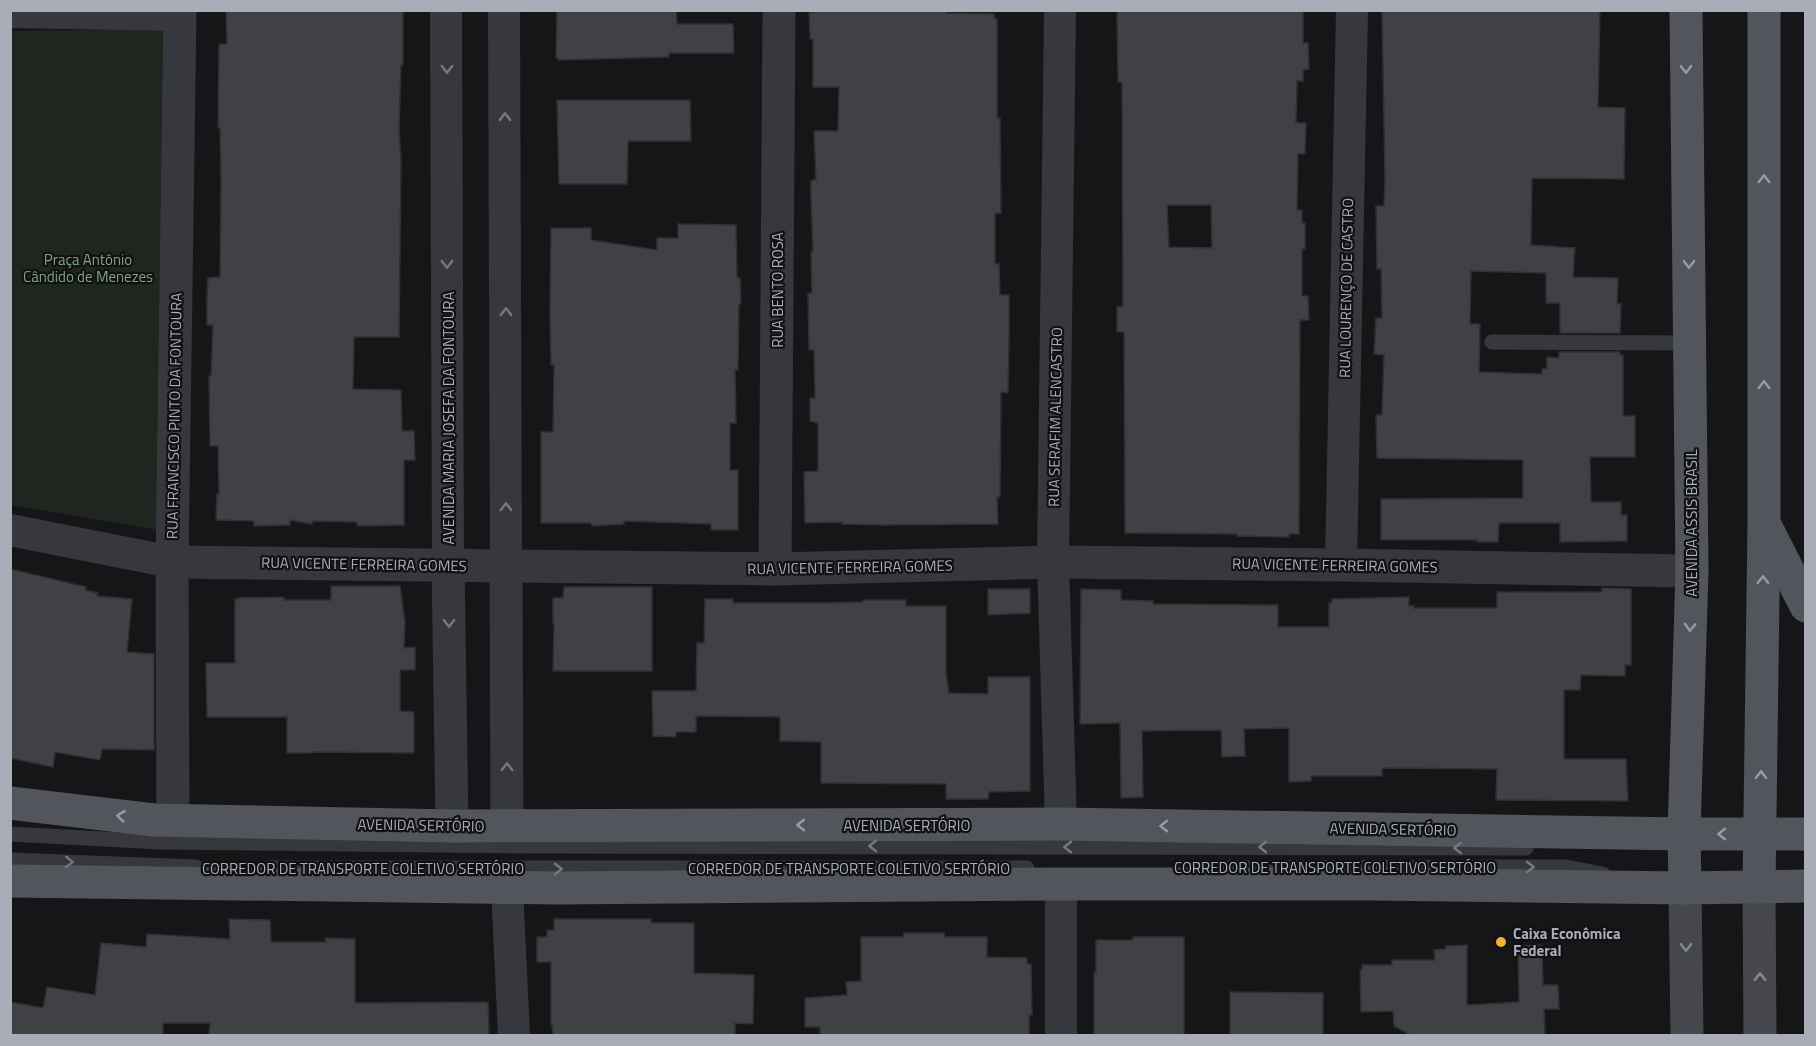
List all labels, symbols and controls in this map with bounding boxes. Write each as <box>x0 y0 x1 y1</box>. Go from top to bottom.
one-way arrow <box>441 64 453 73</box>
one-way arrow <box>1680 64 1692 73</box>
one-way arrow <box>499 113 511 122</box>
one-way arrow <box>1758 175 1770 184</box>
street label: RUA LOURENÇO DE CASTRO <box>1333 198 1359 378</box>
street label: RUA BENTO ROSA <box>766 232 789 348</box>
park label: Praça Antônio Cândido de Menezes <box>23 248 153 288</box>
one-way arrow <box>441 259 453 268</box>
one-way arrow <box>1682 259 1695 268</box>
street label: RUA FRANCISCO PINTO DA FONTOURA <box>160 292 188 539</box>
street label: AVENIDA MARIA JOSEFA DA FONTOURA <box>437 292 460 544</box>
one-way arrow <box>500 308 512 317</box>
street label: RUA SERAFIM ALENCASTRO <box>1042 327 1068 507</box>
one-way arrow <box>1758 381 1770 390</box>
street label: AVENIDA ASSIS BRASIL <box>1680 449 1703 597</box>
one-way arrow <box>500 503 512 512</box>
street label: RUA VICENTE FERREIRA GOMES <box>261 551 467 577</box>
street label: RUA VICENTE FERREIRA GOMES <box>1232 552 1438 578</box>
street label: RUA VICENTE FERREIRA GOMES <box>747 554 953 580</box>
one-way arrow <box>1757 576 1769 585</box>
one-way arrow <box>443 618 455 627</box>
one-way arrow <box>1684 622 1696 631</box>
one-way arrow <box>501 763 513 772</box>
one-way arrow <box>1755 771 1767 780</box>
one-way arrow <box>116 811 125 823</box>
street label: AVENIDA SERTÓRIO <box>357 812 485 838</box>
street label: AVENIDA SERTÓRIO <box>844 814 971 837</box>
street label: AVENIDA SERTÓRIO <box>1329 816 1457 842</box>
one-way arrow <box>796 819 805 831</box>
one-way arrow <box>1159 820 1168 832</box>
one-way arrow <box>1718 828 1727 840</box>
one-way arrow <box>869 840 878 852</box>
one-way arrow <box>1064 841 1073 853</box>
one-way arrow <box>1259 841 1268 853</box>
one-way arrow <box>1454 842 1463 854</box>
one-way arrow <box>64 856 73 869</box>
street label: CORREDOR DE TRANSPORTE COLETIVO SERTÓRIO <box>1174 856 1496 879</box>
street label: CORREDOR DE TRANSPORTE COLETIVO SERTÓRIO <box>202 857 524 880</box>
street label: CORREDOR DE TRANSPORTE COLETIVO SERTÓRIO <box>688 857 1010 880</box>
one-way arrow <box>1525 861 1534 873</box>
one-way arrow <box>553 863 562 875</box>
place label: Caixa Econômica Federal <box>1513 922 1621 962</box>
marker: Caixa Econômica Federal <box>1494 935 1508 949</box>
one-way arrow <box>1680 942 1692 951</box>
one-way arrow <box>1754 973 1766 982</box>

